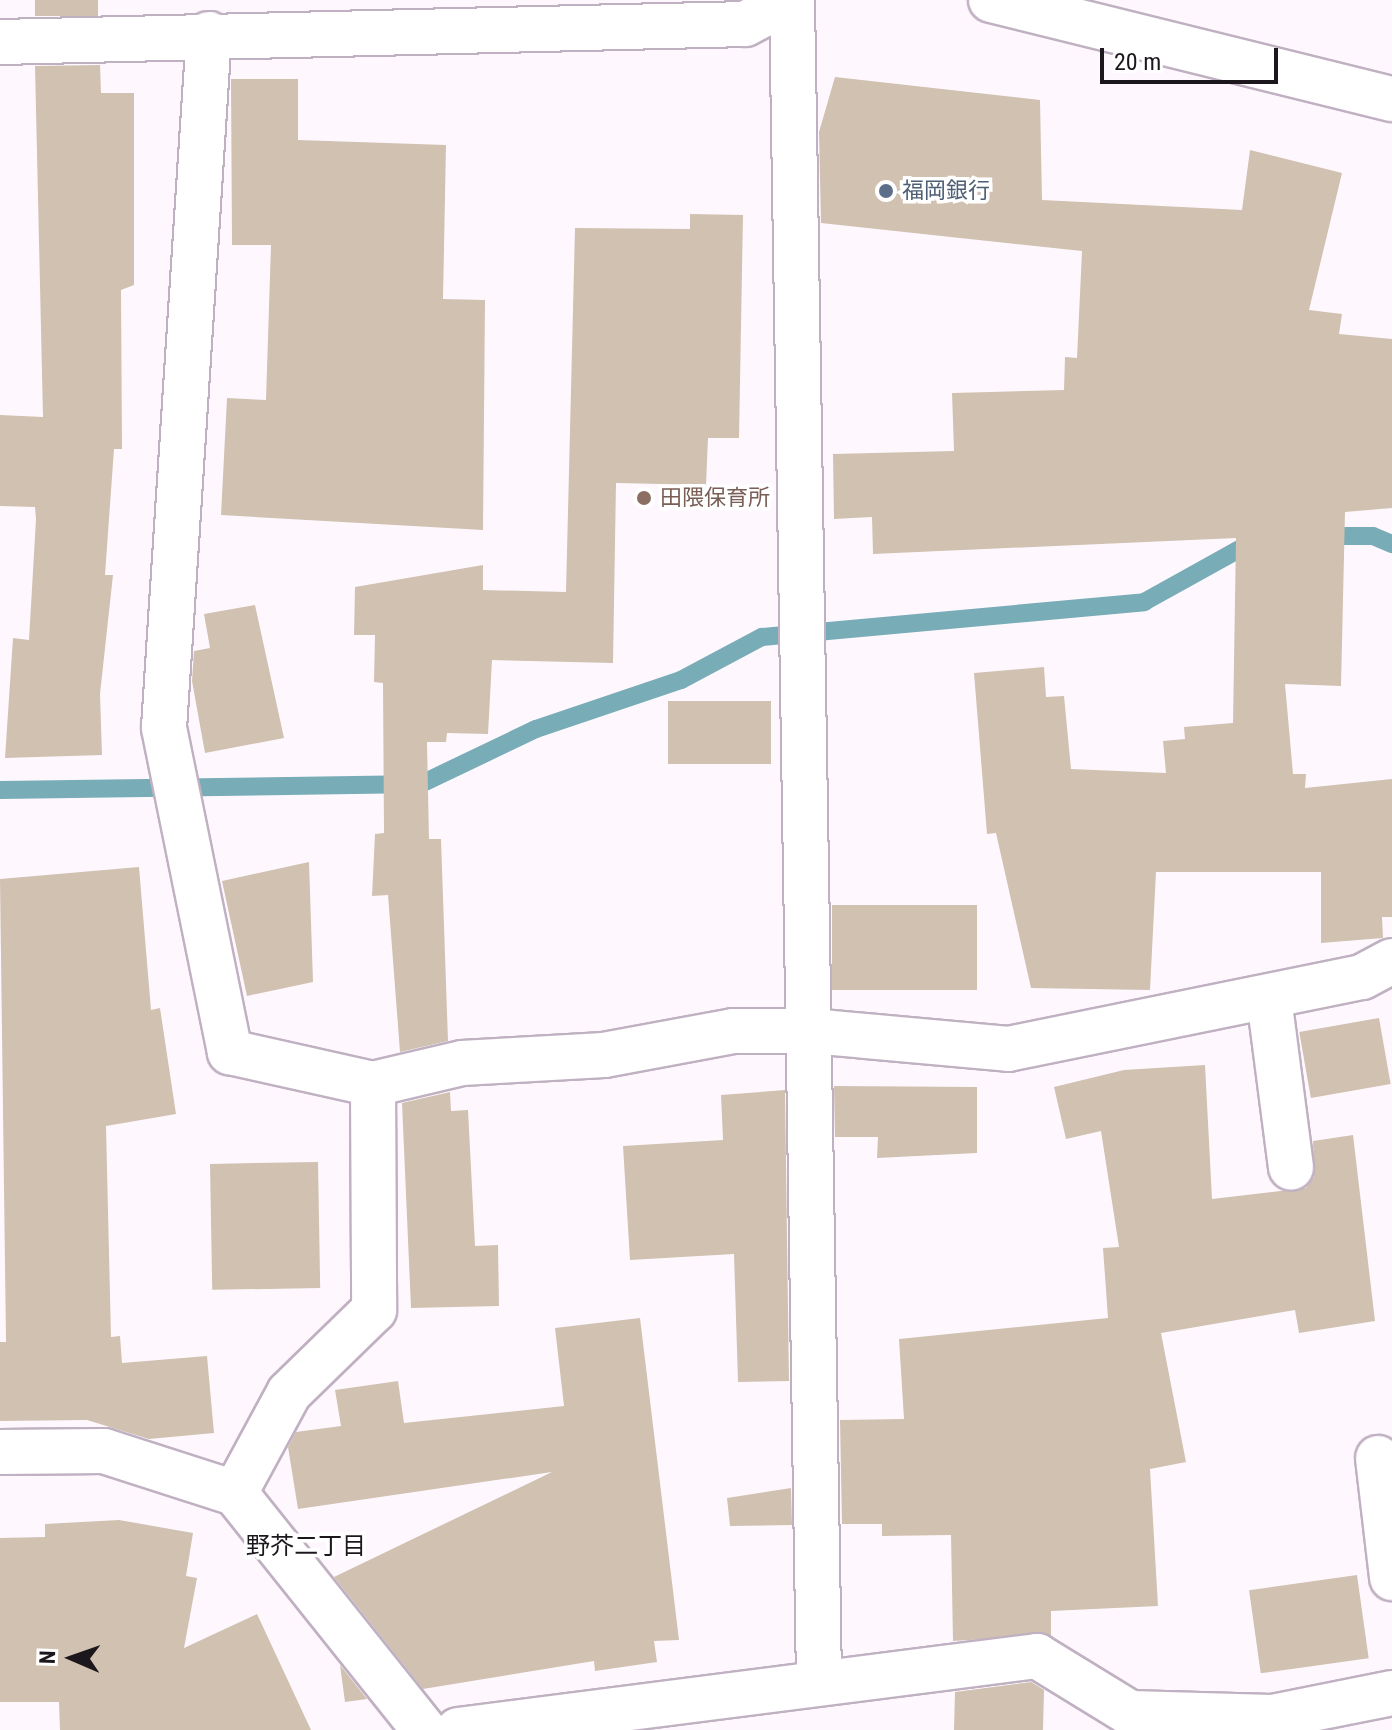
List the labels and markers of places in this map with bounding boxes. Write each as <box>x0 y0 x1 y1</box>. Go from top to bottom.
place label: 福岡銀行 <box>902 178 990 204</box>
marker: 福岡銀行 <box>877 182 895 200</box>
place label: 田隈保育所 <box>660 485 770 511</box>
marker: 田隈保育所 <box>635 489 653 507</box>

